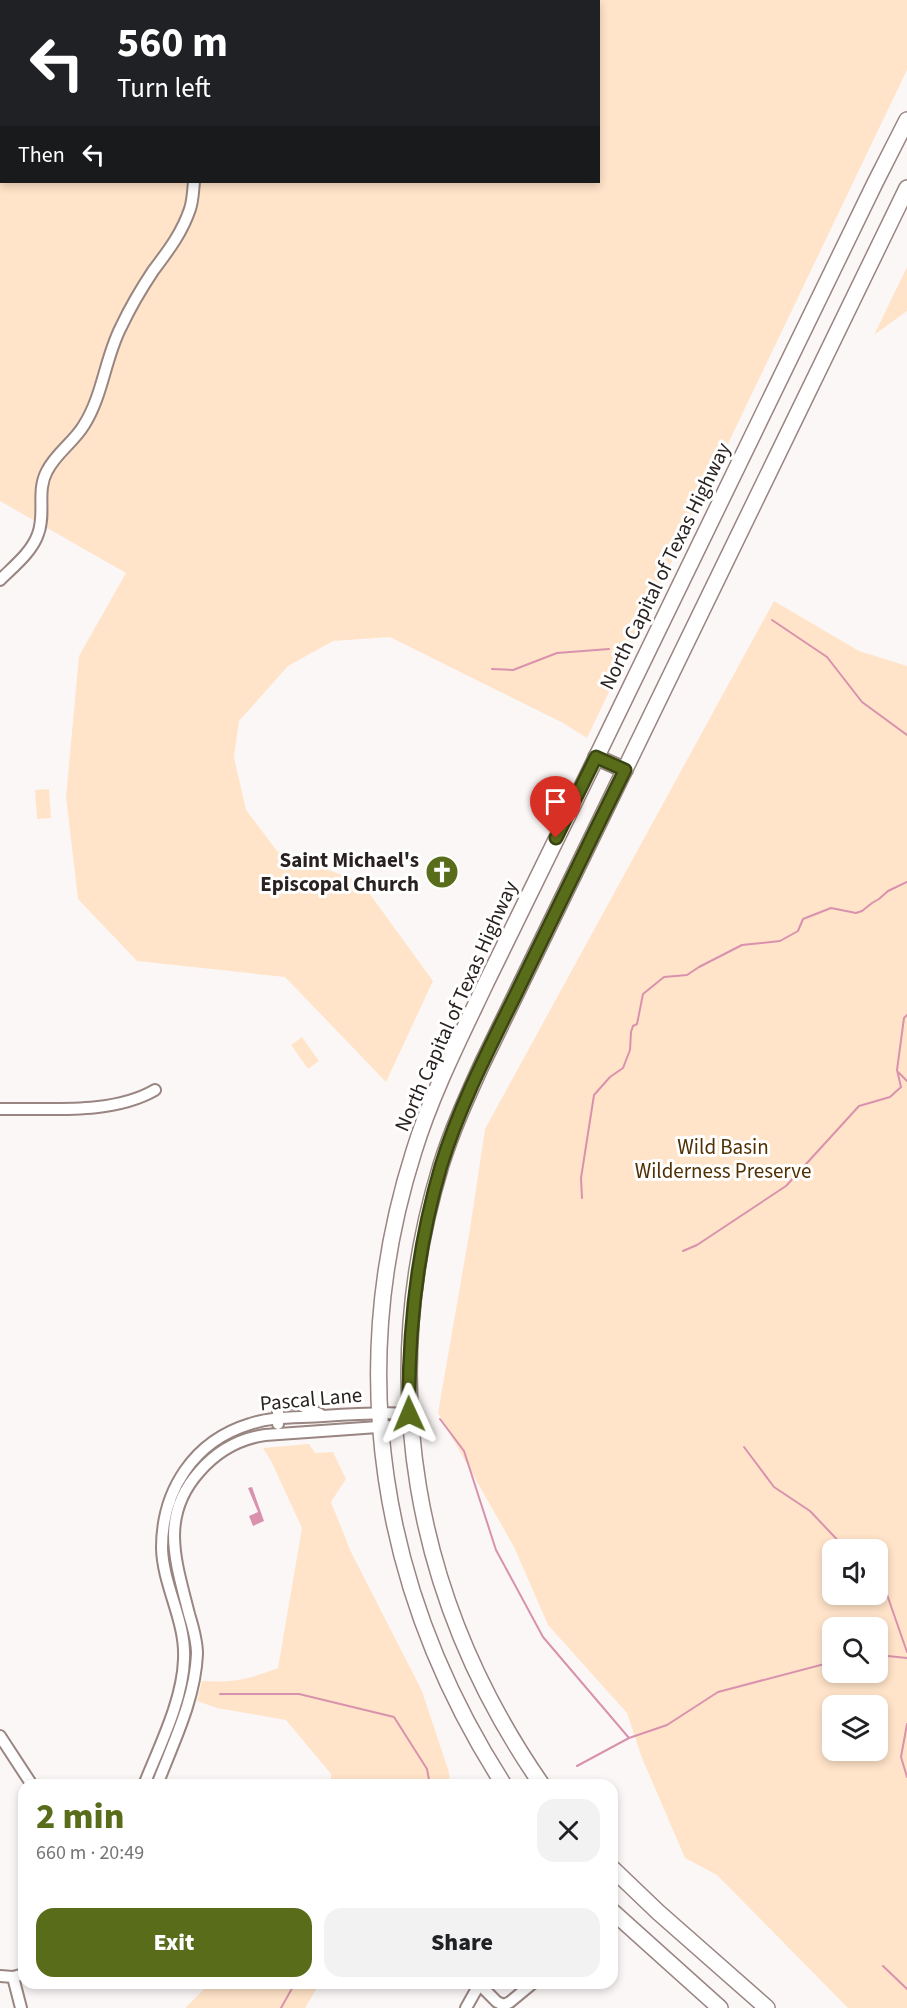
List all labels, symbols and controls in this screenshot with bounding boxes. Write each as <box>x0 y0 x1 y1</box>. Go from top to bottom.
text: 560 m <box>117 13 228 73</box>
icon: left <box>18 24 96 102</box>
text: Turn left <box>117 69 211 108</box>
icon: left <box>77 138 110 171</box>
text: Then <box>18 139 65 171</box>
street label: North Capital of Texas Highway <box>592 437 738 695</box>
pin <box>530 776 581 838</box>
icon: arrive <box>539 785 572 818</box>
place label: Saint Michael's Episcopal Church <box>260 845 419 899</box>
church icon: Saint Michael's Episcopal Church <box>424 854 460 890</box>
street label: North Capital of Texas Highway <box>387 876 525 1136</box>
park label: Wild Basin Wilderness Preserve <box>635 1132 811 1186</box>
street label: Pascal Lane <box>259 1380 363 1418</box>
position arrow <box>377 1382 441 1446</box>
map controls <box>822 1539 888 1761</box>
button: sound <box>822 1539 888 1605</box>
button: search <box>822 1617 888 1683</box>
button: layers <box>822 1695 888 1761</box>
text: 2 min <box>36 1791 124 1842</box>
button: close <box>537 1799 600 1862</box>
text: 660 m · 20:49 <box>36 1839 144 1867</box>
button: Exit <box>36 1908 312 1977</box>
button: Share <box>324 1908 600 1977</box>

